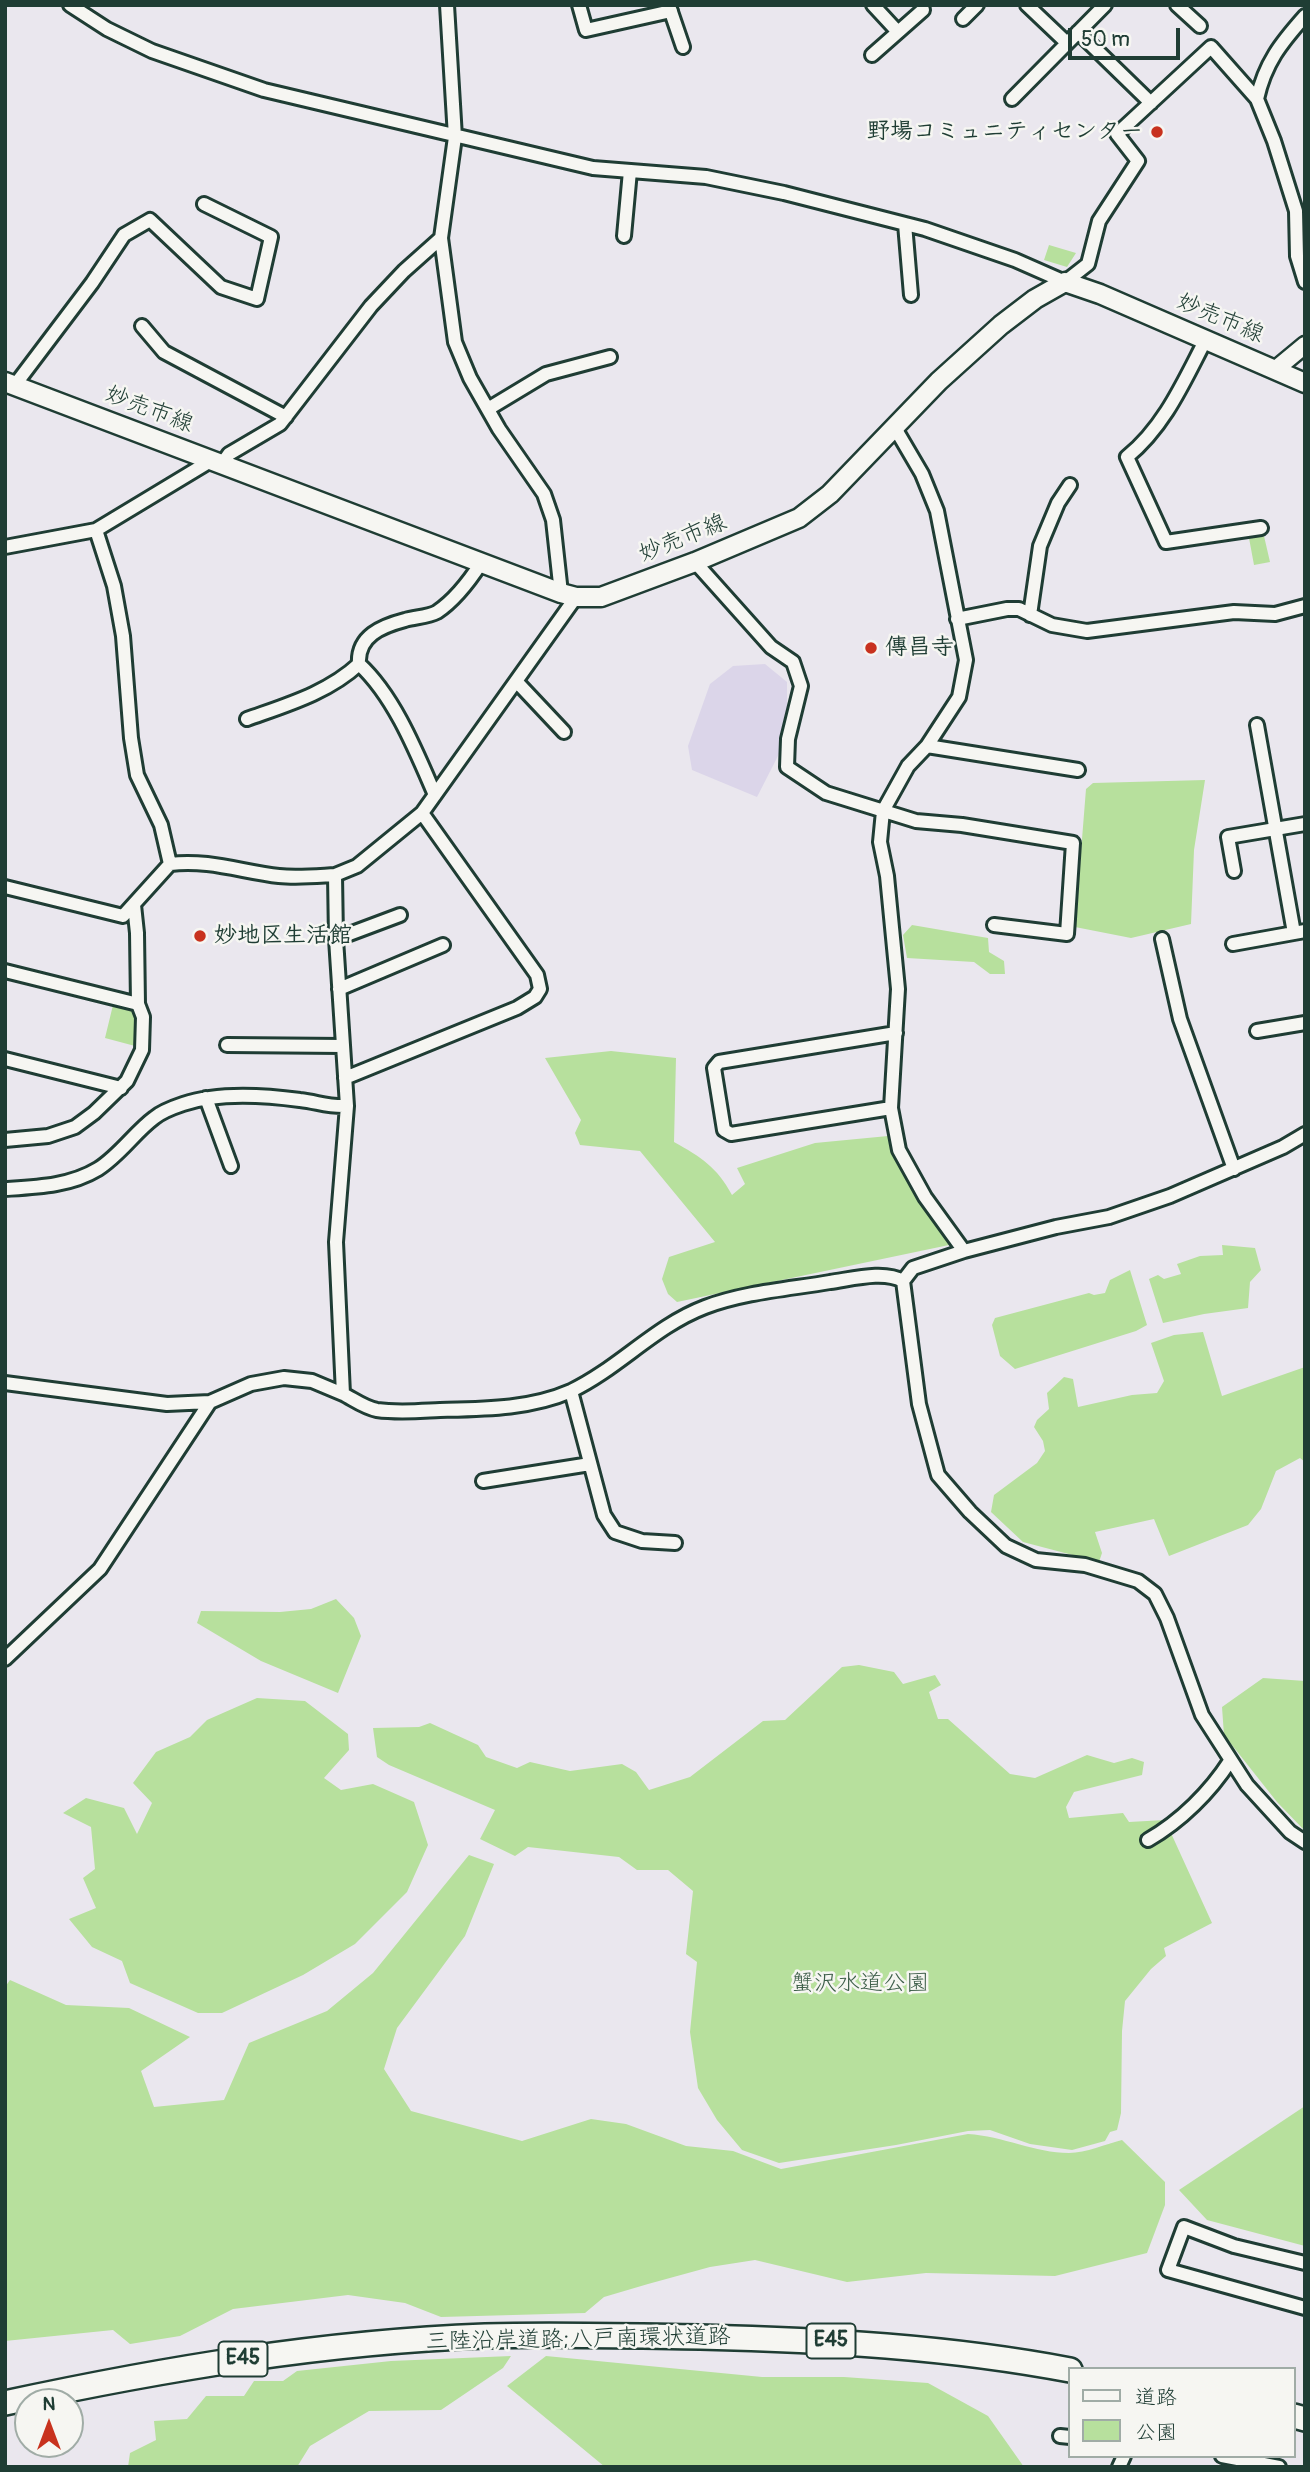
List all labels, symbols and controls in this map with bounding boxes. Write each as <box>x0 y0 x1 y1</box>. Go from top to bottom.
scale bar <box>1072 14 1184 58</box>
text: 50 m <box>1081 26 1130 53</box>
place label: 野場コミュニティセンター <box>867 118 1143 146</box>
marker: 野場コミュニティセンター <box>1149 124 1165 140</box>
street label: 妙売市線 <box>1172 288 1268 350</box>
street label: 妙売市線 <box>101 381 197 439</box>
street label: 妙売市線 <box>635 509 731 569</box>
place label: 傳昌寺 <box>885 634 954 662</box>
marker: 傳昌寺 <box>863 640 879 656</box>
place label: 妙地区生活館 <box>214 922 352 950</box>
marker: 妙地区生活館 <box>192 928 208 944</box>
park label: 蟹沢水道公園 <box>791 1970 929 1998</box>
street label: 三陸沿岸道路;八戸南環状道路 <box>425 2324 731 2356</box>
road number: E45 <box>806 2324 856 2358</box>
road number: E45 <box>218 2342 268 2376</box>
legend <box>1068 2367 1296 2458</box>
text: 道路 <box>1135 2384 1177 2411</box>
north arrow <box>14 2388 84 2458</box>
text: N <box>43 2392 55 2416</box>
text: 公園 <box>1135 2419 1177 2446</box>

